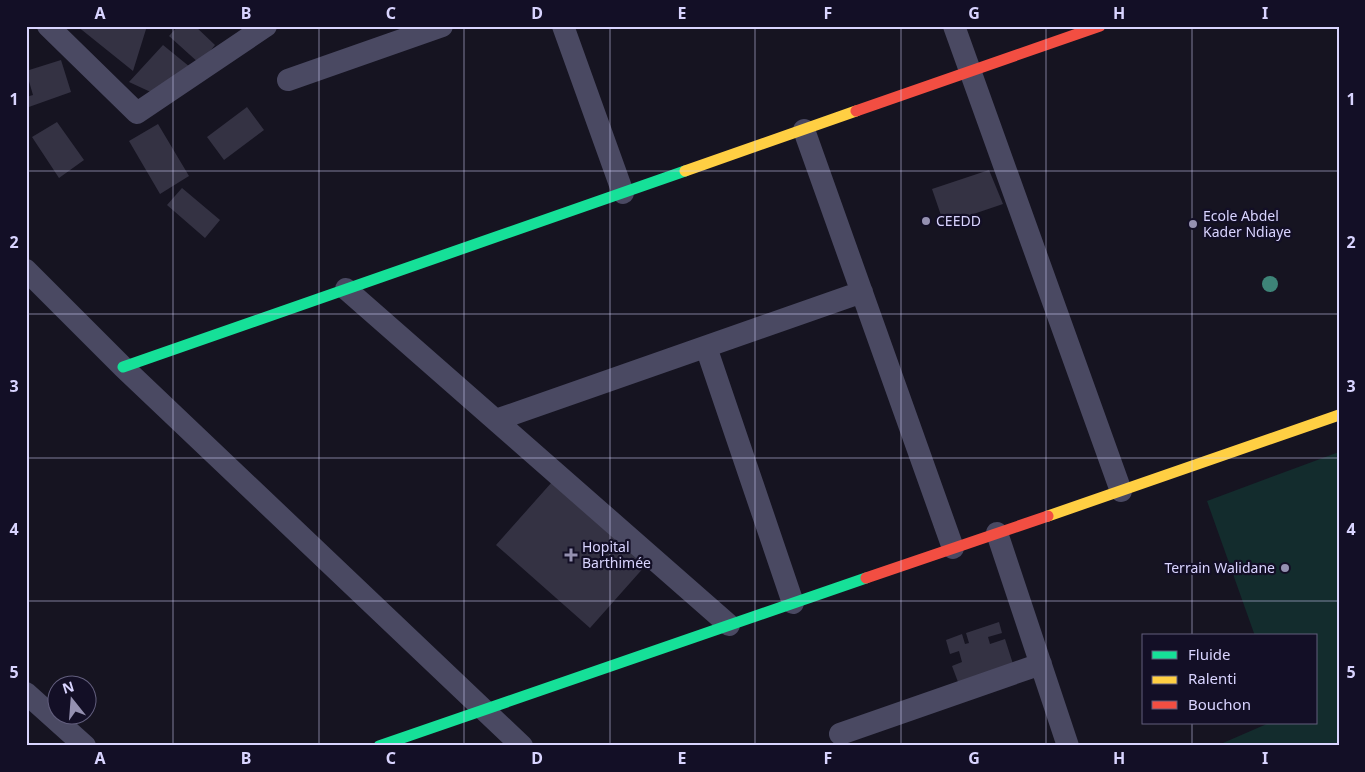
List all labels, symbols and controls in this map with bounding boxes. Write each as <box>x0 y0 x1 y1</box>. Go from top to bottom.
text: A <box>94 2 106 24</box>
text: B <box>241 2 251 24</box>
text: C <box>386 2 396 24</box>
text: D <box>531 2 543 24</box>
text: E <box>678 2 687 24</box>
text: F <box>824 2 832 24</box>
text: G <box>968 2 980 24</box>
text: H <box>1113 2 1125 24</box>
text: I <box>1262 2 1268 24</box>
text: 1 <box>9 88 19 110</box>
text: 1 <box>1346 88 1356 110</box>
place label: Ecole Abdel Kader Ndiaye <box>1203 206 1291 241</box>
place label: CEEDD <box>936 211 981 230</box>
marker: CEEDD <box>920 215 932 227</box>
marker: Ecole Abdel Kader Ndiaye <box>1187 218 1199 230</box>
text: 2 <box>9 231 19 253</box>
text: 2 <box>1346 231 1356 253</box>
text: 3 <box>9 375 19 397</box>
text: 3 <box>1346 375 1356 397</box>
text: 4 <box>9 518 19 540</box>
text: 4 <box>1346 518 1356 540</box>
place label: Hopital Barthimée <box>582 537 651 572</box>
marker: Hopital Barthimée <box>564 548 578 562</box>
place label: Terrain Walidane <box>1164 558 1275 577</box>
marker: Terrain Walidane <box>1279 562 1291 574</box>
legend <box>1142 634 1318 724</box>
text: Fluide <box>1188 644 1230 664</box>
text: 5 <box>9 661 19 683</box>
text: 5 <box>1346 661 1356 683</box>
text: Ralenti <box>1188 668 1237 688</box>
north arrow <box>48 674 98 724</box>
text: N <box>60 676 76 698</box>
text: Bouchon <box>1188 694 1251 714</box>
text: A <box>94 747 106 769</box>
text: B <box>241 747 251 769</box>
text: C <box>386 747 396 769</box>
text: D <box>531 747 543 769</box>
text: E <box>678 747 687 769</box>
text: F <box>824 747 832 769</box>
text: G <box>968 747 980 769</box>
text: H <box>1113 747 1125 769</box>
text: I <box>1262 747 1268 769</box>

